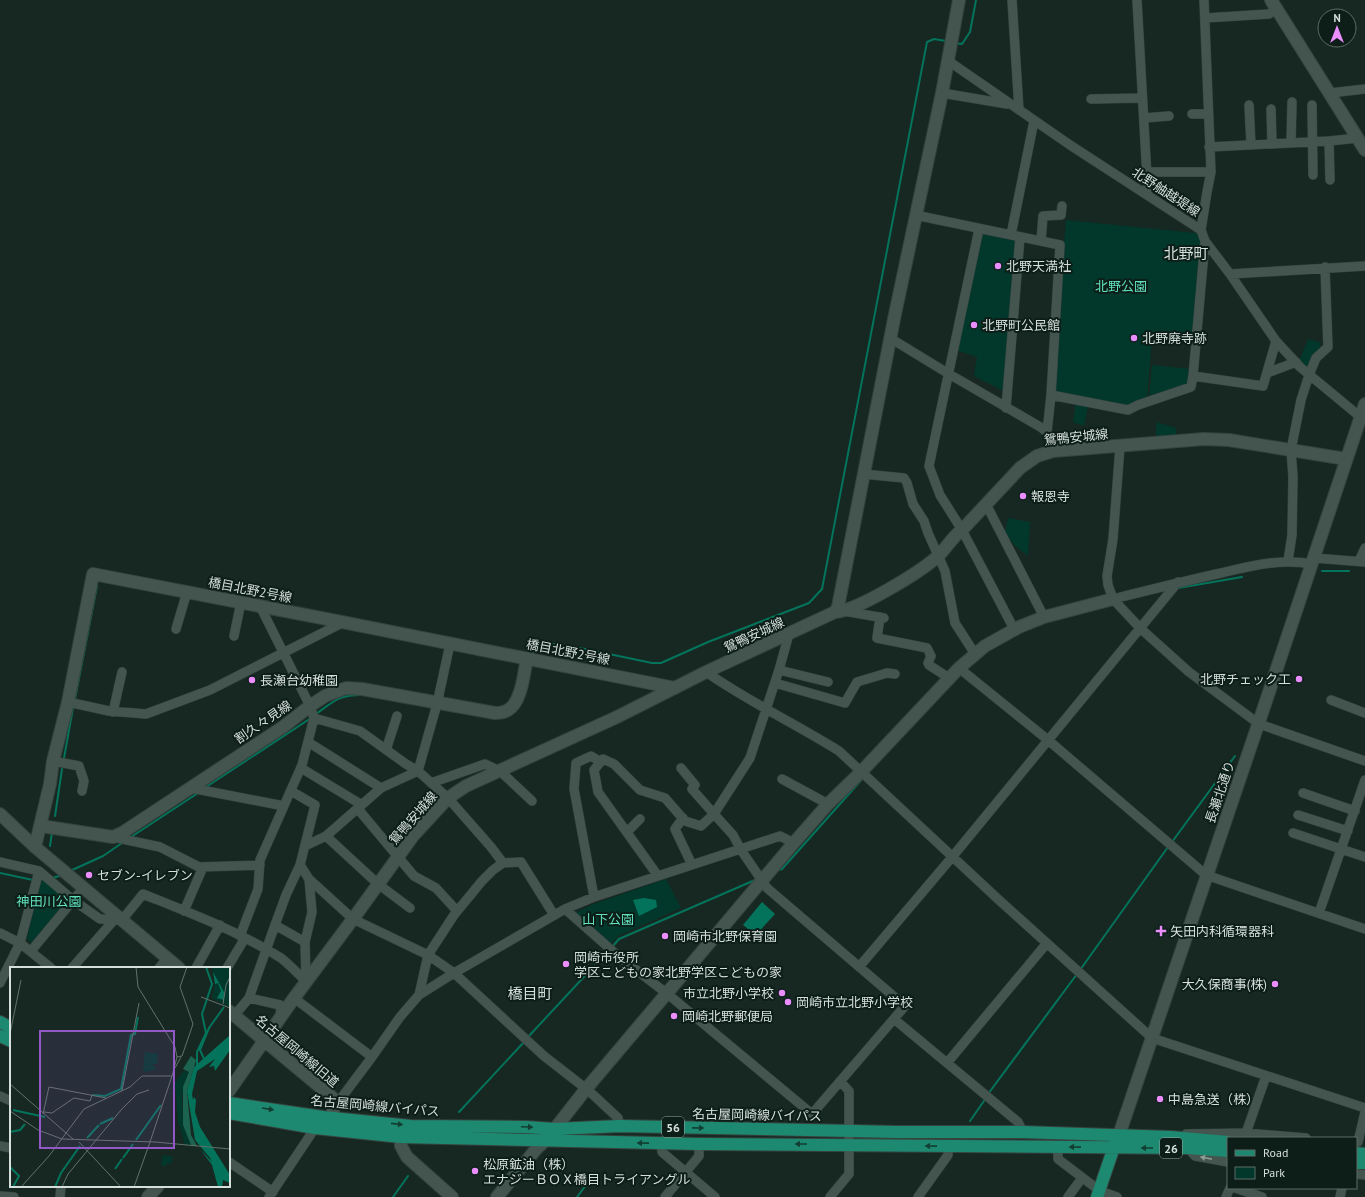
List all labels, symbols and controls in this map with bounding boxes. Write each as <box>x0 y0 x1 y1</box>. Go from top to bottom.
north arrow <box>1317 8 1357 48</box>
text: N <box>1333 11 1341 25</box>
street label: 北野舳越堤線 <box>1129 164 1203 220</box>
district label: 北野町 <box>1163 244 1209 263</box>
place label: 北野天満社 <box>1006 258 1071 275</box>
marker: 北野天満社 <box>993 261 1003 271</box>
park label: 北野公園 <box>1095 278 1147 295</box>
place label: 北野町公民館 <box>982 317 1060 334</box>
marker: 北野町公民館 <box>969 320 979 330</box>
place label: 北野廃寺跡 <box>1142 330 1207 347</box>
marker: 北野廃寺跡 <box>1129 333 1139 343</box>
street label: 鴛鴨安城線 <box>1043 425 1109 449</box>
place label: 報恩寺 <box>1031 488 1070 505</box>
marker: 報恩寺 <box>1018 491 1028 501</box>
street label: 橋目北野2号線 <box>207 574 293 606</box>
street label: 鴛鴨安城線 <box>721 614 787 656</box>
street label: 橋目北野2号線 <box>525 636 611 668</box>
place label: 北野チェック工 <box>1200 671 1291 688</box>
place label: 長瀬台幼稚園 <box>260 672 338 689</box>
marker: 北野チェック工 <box>1294 674 1304 684</box>
marker: 長瀬台幼稚園 <box>247 675 257 685</box>
street label: 割久々見線 <box>231 697 295 747</box>
street label: 長瀬北通り <box>1201 758 1239 826</box>
street label: 鴛鴨安城線 <box>385 788 441 848</box>
place label: セブン-イレブン <box>97 867 193 884</box>
marker: セブン-イレブン <box>84 870 94 880</box>
park label: 神田川公園 <box>16 893 82 910</box>
park label: 山下公園 <box>582 911 634 928</box>
place label: 矢田内科循環器科 <box>1170 923 1274 940</box>
marker: 矢田内科循環器科 <box>1155 925 1167 937</box>
place label: 岡崎市北野保育園 <box>673 928 777 945</box>
marker: 岡崎市北野保育園 <box>660 931 670 941</box>
place label: 岡崎市役所 学区こどもの家北野学区こどもの家 <box>574 949 782 981</box>
marker: 岡崎市役所 学区こどもの家北野学区こどもの家 <box>561 959 571 969</box>
inset map <box>10 967 230 1187</box>
place label: 大久保商事(株) <box>1182 976 1267 993</box>
marker: 大久保商事(株) <box>1270 979 1280 989</box>
district label: 橋目町 <box>507 984 553 1003</box>
place label: 市立北野小学校 <box>683 985 774 1002</box>
marker: 市立北野小学校 <box>777 988 787 998</box>
place label: 岡崎市立北野小学校 <box>796 994 913 1011</box>
marker: 岡崎市立北野小学校 <box>783 997 793 1007</box>
place label: 岡崎北野郵便局 <box>682 1008 773 1025</box>
street label: 名古屋岡崎線旧道 <box>252 1011 342 1091</box>
marker: 岡崎北野郵便局 <box>669 1011 679 1021</box>
place label: 中島急送（株） <box>1168 1091 1259 1108</box>
street label: 名古屋岡崎線バイパス <box>310 1092 440 1120</box>
marker: 中島急送（株） <box>1155 1094 1165 1104</box>
street label: 名古屋岡崎線バイパス <box>692 1105 822 1125</box>
one-way arrow <box>261 1106 274 1112</box>
road number: 56 <box>662 1117 684 1137</box>
one-way arrow <box>391 1121 403 1128</box>
one-way arrow <box>520 1124 533 1130</box>
one-way arrow <box>692 1125 705 1131</box>
legend <box>1227 1137 1357 1189</box>
road number: 26 <box>1160 1138 1182 1158</box>
one-way arrow <box>637 1139 649 1146</box>
one-way arrow <box>794 1141 807 1147</box>
one-way arrow <box>924 1143 937 1149</box>
one-way arrow <box>1068 1144 1081 1150</box>
one-way arrow <box>1140 1145 1153 1151</box>
text: Road <box>1263 1145 1288 1160</box>
one-way arrow <box>1200 1155 1212 1161</box>
place label: 松原鉱油（株） エナジーＢＯＸ橋目トライアングル <box>483 1156 690 1188</box>
text: Park <box>1263 1165 1285 1180</box>
marker: 松原鉱油（株） エナジーＢＯＸ橋目トライアングル <box>470 1166 480 1176</box>

